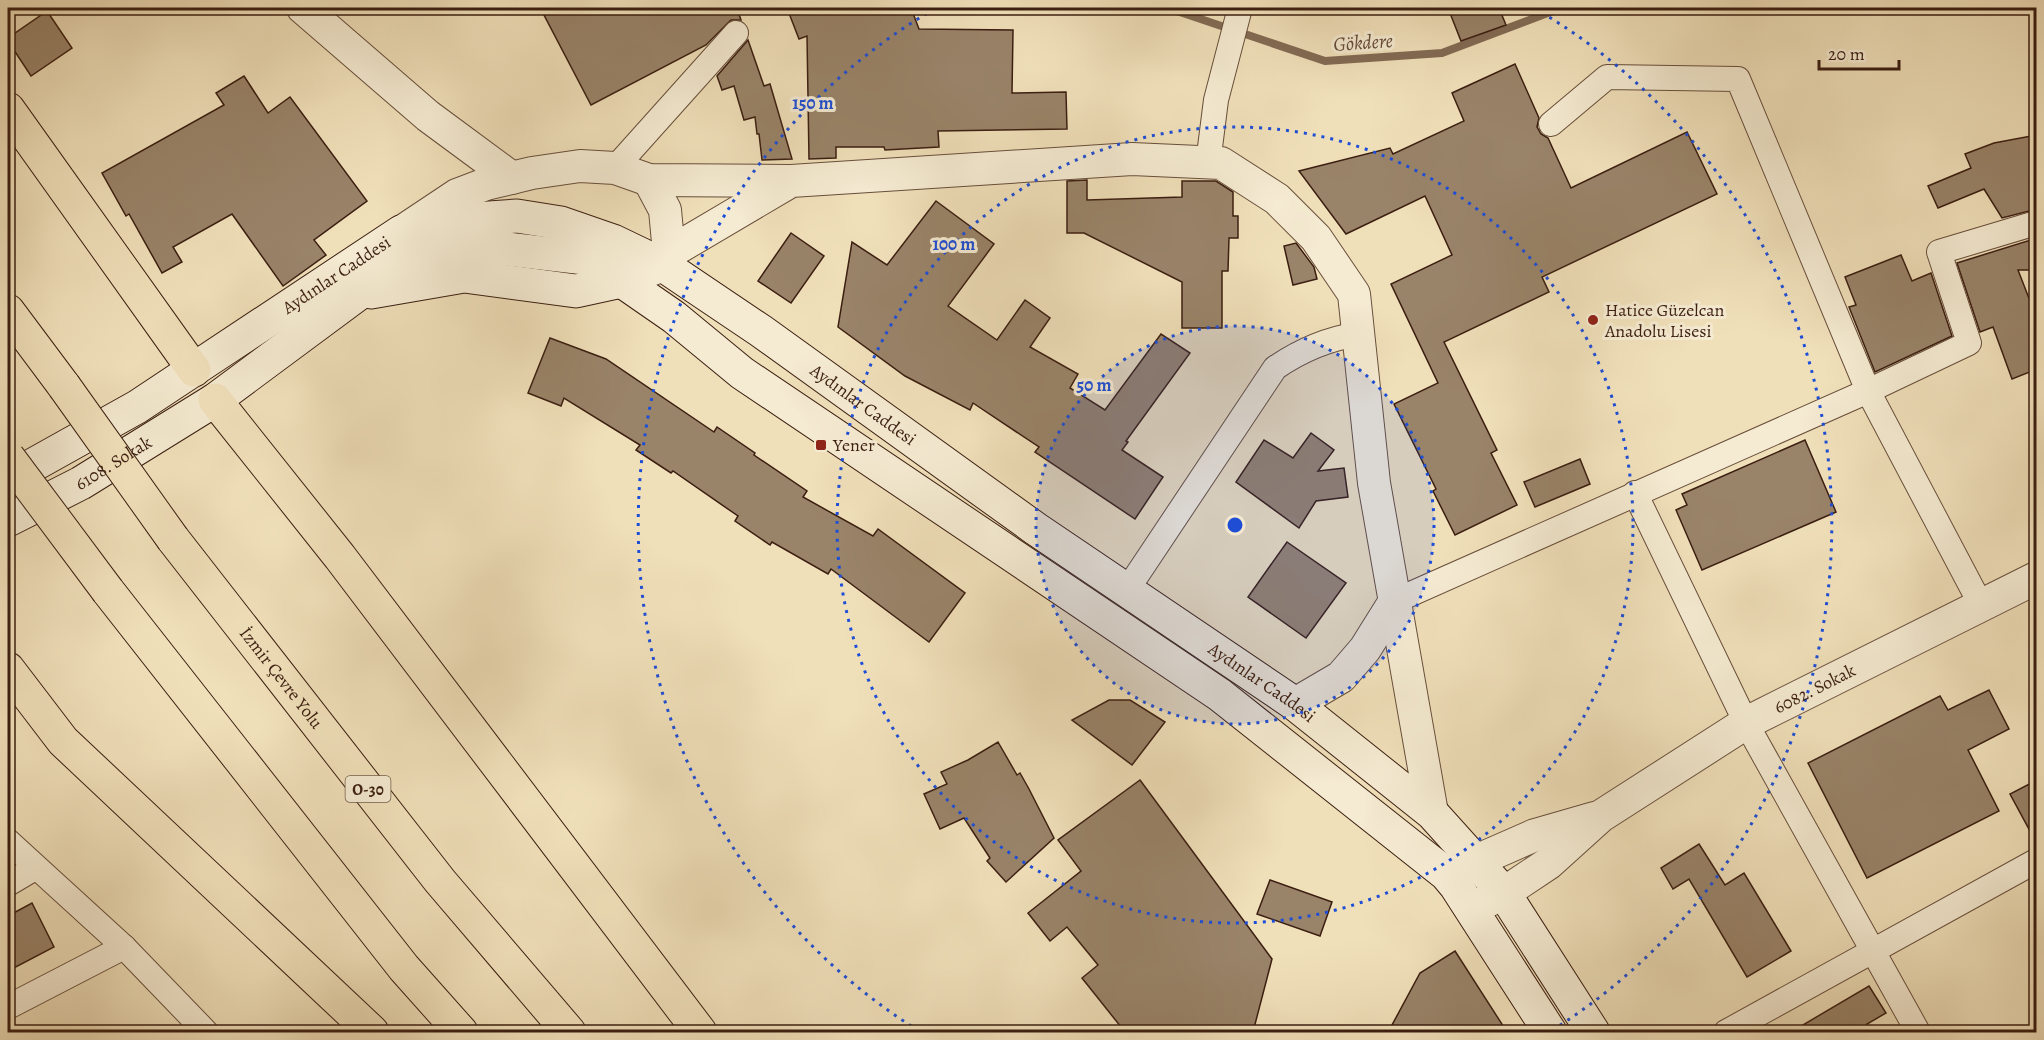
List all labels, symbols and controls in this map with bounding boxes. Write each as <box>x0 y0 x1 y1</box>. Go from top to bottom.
water label: Gökdere <box>1332 27 1394 58</box>
scale bar <box>1819 33 1898 71</box>
text: 20 m <box>1828 42 1865 66</box>
text: 150 m <box>792 91 834 115</box>
street label: Aydınlar Caddesi <box>277 230 395 320</box>
text: 100 m <box>933 232 975 256</box>
place label: Hatice Güzelcan Anadolu Lisesi <box>1604 298 1725 343</box>
marker: Hatice Güzelcan Anadolu Lisesi <box>1586 313 1600 327</box>
street label: Aydınlar Caddesi <box>805 358 921 451</box>
text: 50 m <box>1077 373 1111 397</box>
street label: 6108. Sokak <box>71 430 156 496</box>
place label: Yener <box>832 433 875 457</box>
marker: Yener <box>814 438 828 452</box>
centre of rings <box>1225 515 1245 535</box>
street label: İzmir Çevre Yolu <box>234 622 329 734</box>
street label: Aydınlar Caddesi <box>1203 636 1321 728</box>
street label: 6082. Sokak <box>1770 658 1860 719</box>
road number: O-30 <box>346 776 391 802</box>

